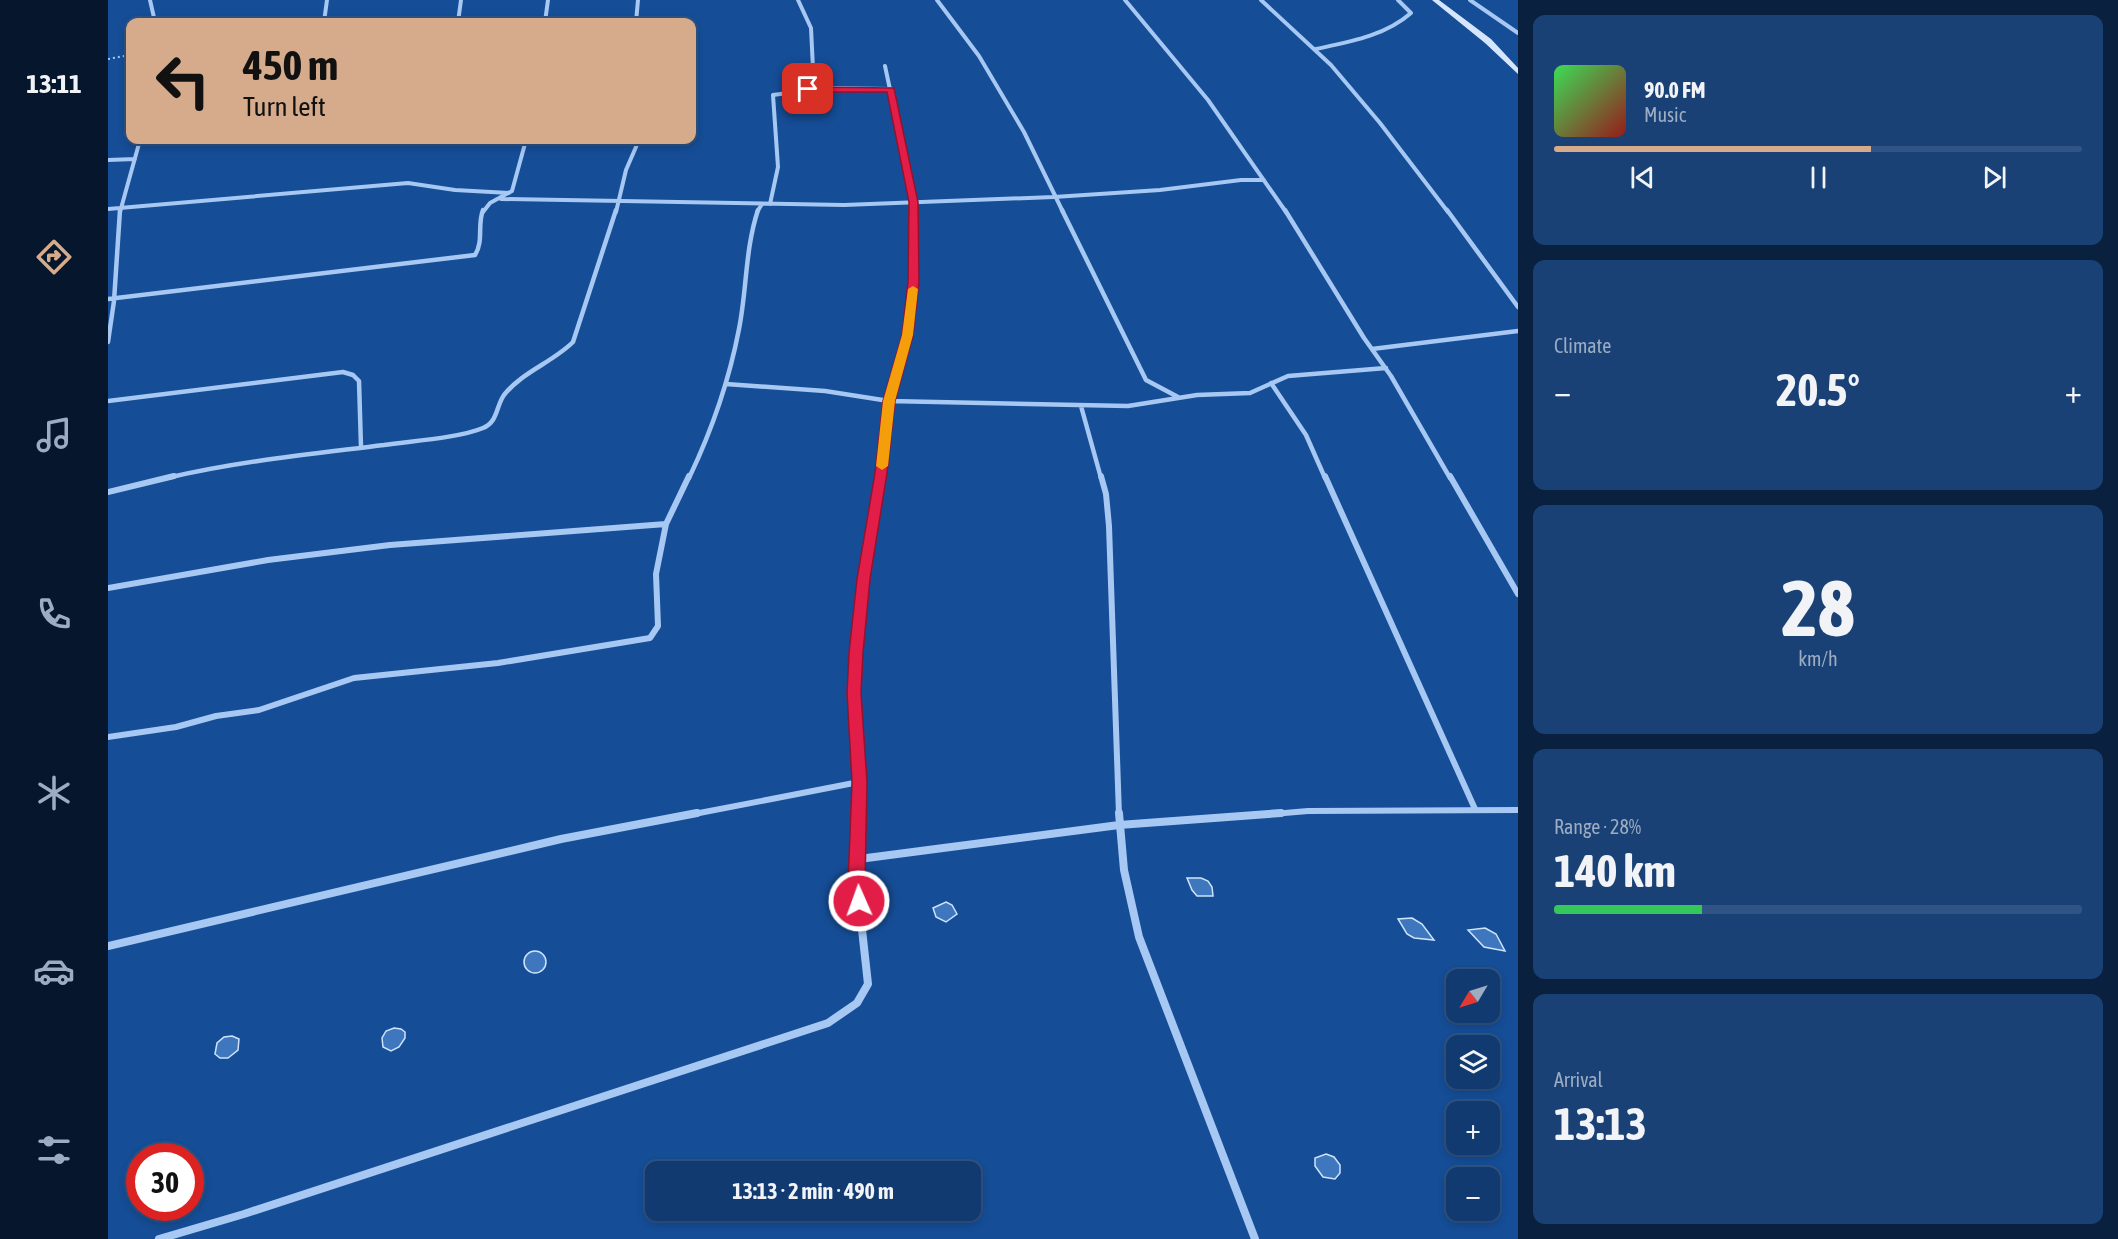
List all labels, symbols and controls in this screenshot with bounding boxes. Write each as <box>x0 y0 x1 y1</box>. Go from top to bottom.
text: 450 m <box>243 41 338 89</box>
icon: left <box>144 42 222 120</box>
pin <box>782 63 833 114</box>
text: 13:11 <box>26 68 82 99</box>
icon: arrive <box>791 72 824 105</box>
text: 90.0 FM <box>1644 77 1706 103</box>
text: Turn left <box>243 91 326 122</box>
text: Music <box>1644 103 1686 126</box>
icon: previous <box>1626 161 1659 194</box>
icon: pause <box>1802 161 1835 194</box>
icon: next <box>1978 161 2011 194</box>
icon: directions <box>33 236 75 278</box>
text: Climate <box>1554 334 1611 357</box>
text: 20.5° <box>1776 364 1860 416</box>
text: − <box>1554 372 1571 410</box>
text: + <box>2065 372 2082 410</box>
icon: music <box>33 414 75 456</box>
text: 28 <box>1781 563 1855 653</box>
icon: phone <box>33 593 75 635</box>
text: km/h <box>1798 647 1838 670</box>
icon: climate <box>33 772 75 814</box>
text: Range · 28% <box>1554 815 1641 838</box>
text: 140 km <box>1554 845 1676 897</box>
position arrow <box>827 869 891 933</box>
icon: car <box>33 950 75 992</box>
north arrow <box>1446 969 1500 1023</box>
map controls <box>1446 969 1500 1221</box>
button: layers <box>1446 1035 1500 1089</box>
text: Arrival <box>1554 1068 1603 1091</box>
text: 13:13 <box>1554 1098 1647 1150</box>
button: + <box>1446 1101 1500 1155</box>
icon: filters <box>33 1129 75 1171</box>
speed limit sign: 30 <box>126 1143 204 1221</box>
button: − <box>1446 1167 1500 1221</box>
text: 13:13 · 2 min · 490 m <box>732 1178 894 1204</box>

